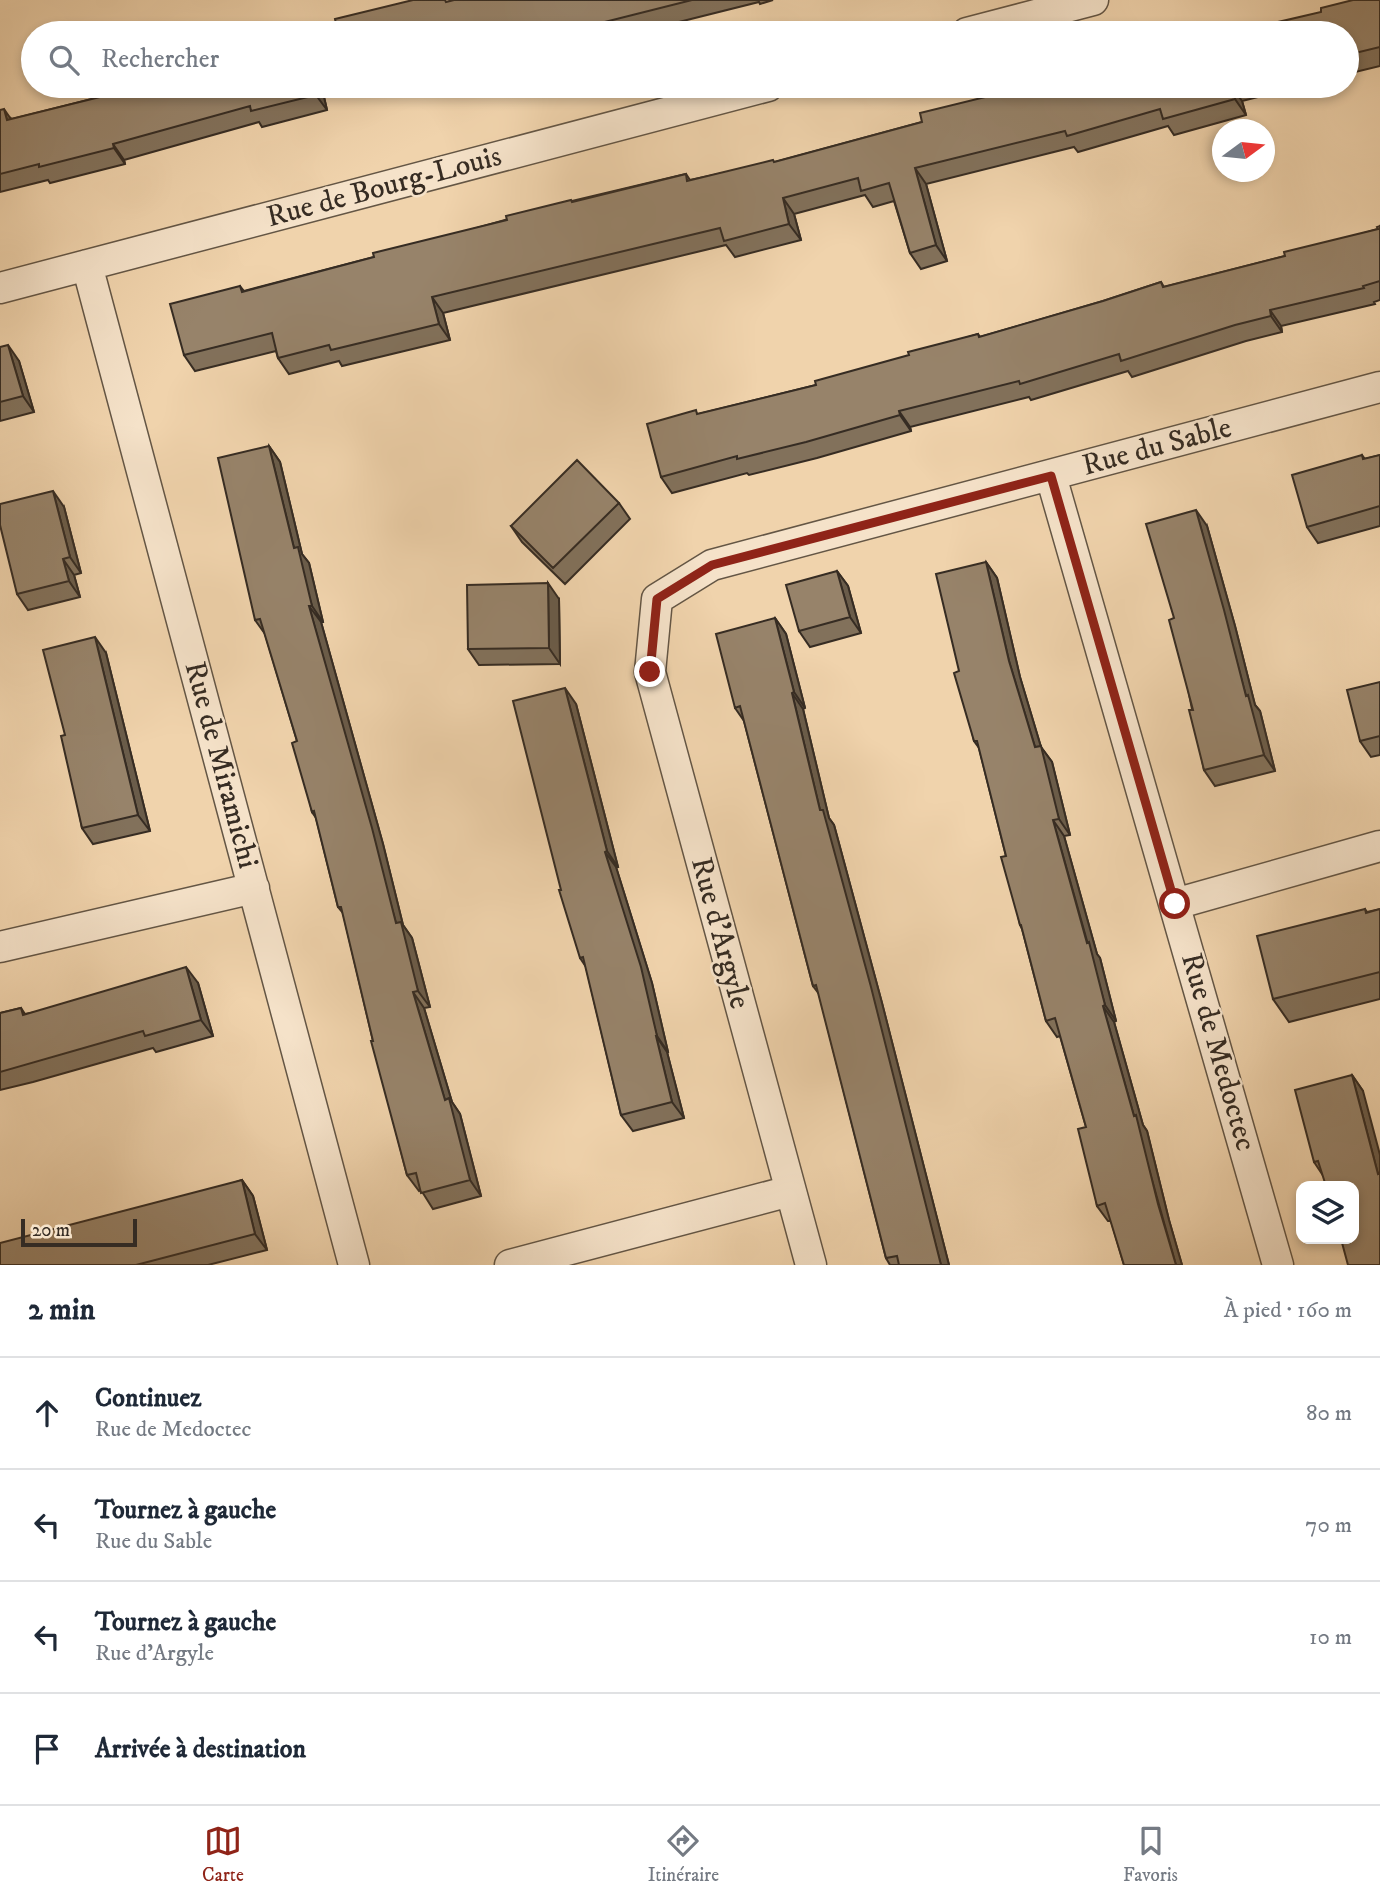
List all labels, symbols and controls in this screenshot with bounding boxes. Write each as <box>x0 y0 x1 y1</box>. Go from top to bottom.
search box <box>21 21 1359 98</box>
icon: search <box>45 41 83 79</box>
text: Rechercher <box>101 43 219 76</box>
north arrow <box>1212 119 1275 182</box>
street label: Rue de Bourg-Louis <box>263 138 505 236</box>
street label: Rue du Sable <box>1078 409 1236 485</box>
route end <box>634 656 665 687</box>
street label: Rue de Miramichi <box>176 657 266 873</box>
street label: Rue d'Argyle <box>682 853 758 1013</box>
route start <box>1159 888 1190 919</box>
street label: Rue de Medoctec <box>1172 949 1264 1155</box>
map controls <box>1296 1181 1359 1244</box>
button: layers <box>1296 1181 1359 1244</box>
scale bar <box>21 1216 136 1248</box>
text: 20 m <box>32 1219 70 1242</box>
text: 2 min <box>28 1292 95 1329</box>
text: À pied · 160 m <box>1224 1296 1352 1325</box>
text: Continuez <box>95 1382 201 1415</box>
icon: ahead <box>28 1394 66 1432</box>
text: 80 m <box>1306 1399 1352 1428</box>
text: Rue de Medoctec <box>95 1415 251 1444</box>
text: Tournez à gauche <box>95 1494 276 1527</box>
icon: left <box>28 1506 66 1544</box>
text: 70 m <box>1305 1511 1352 1540</box>
text: Rue du Sable <box>95 1527 212 1556</box>
text: Tournez à gauche <box>95 1606 276 1639</box>
icon: left <box>28 1618 66 1656</box>
text: 10 m <box>1309 1623 1352 1652</box>
text: Rue d'Argyle <box>95 1639 214 1668</box>
icon: arrive <box>28 1730 66 1768</box>
text: Arrivée à destination <box>95 1733 306 1766</box>
tab: Carte <box>202 1822 244 1887</box>
tab: Itinéraire <box>648 1822 719 1887</box>
tab: Favoris <box>1123 1822 1178 1887</box>

